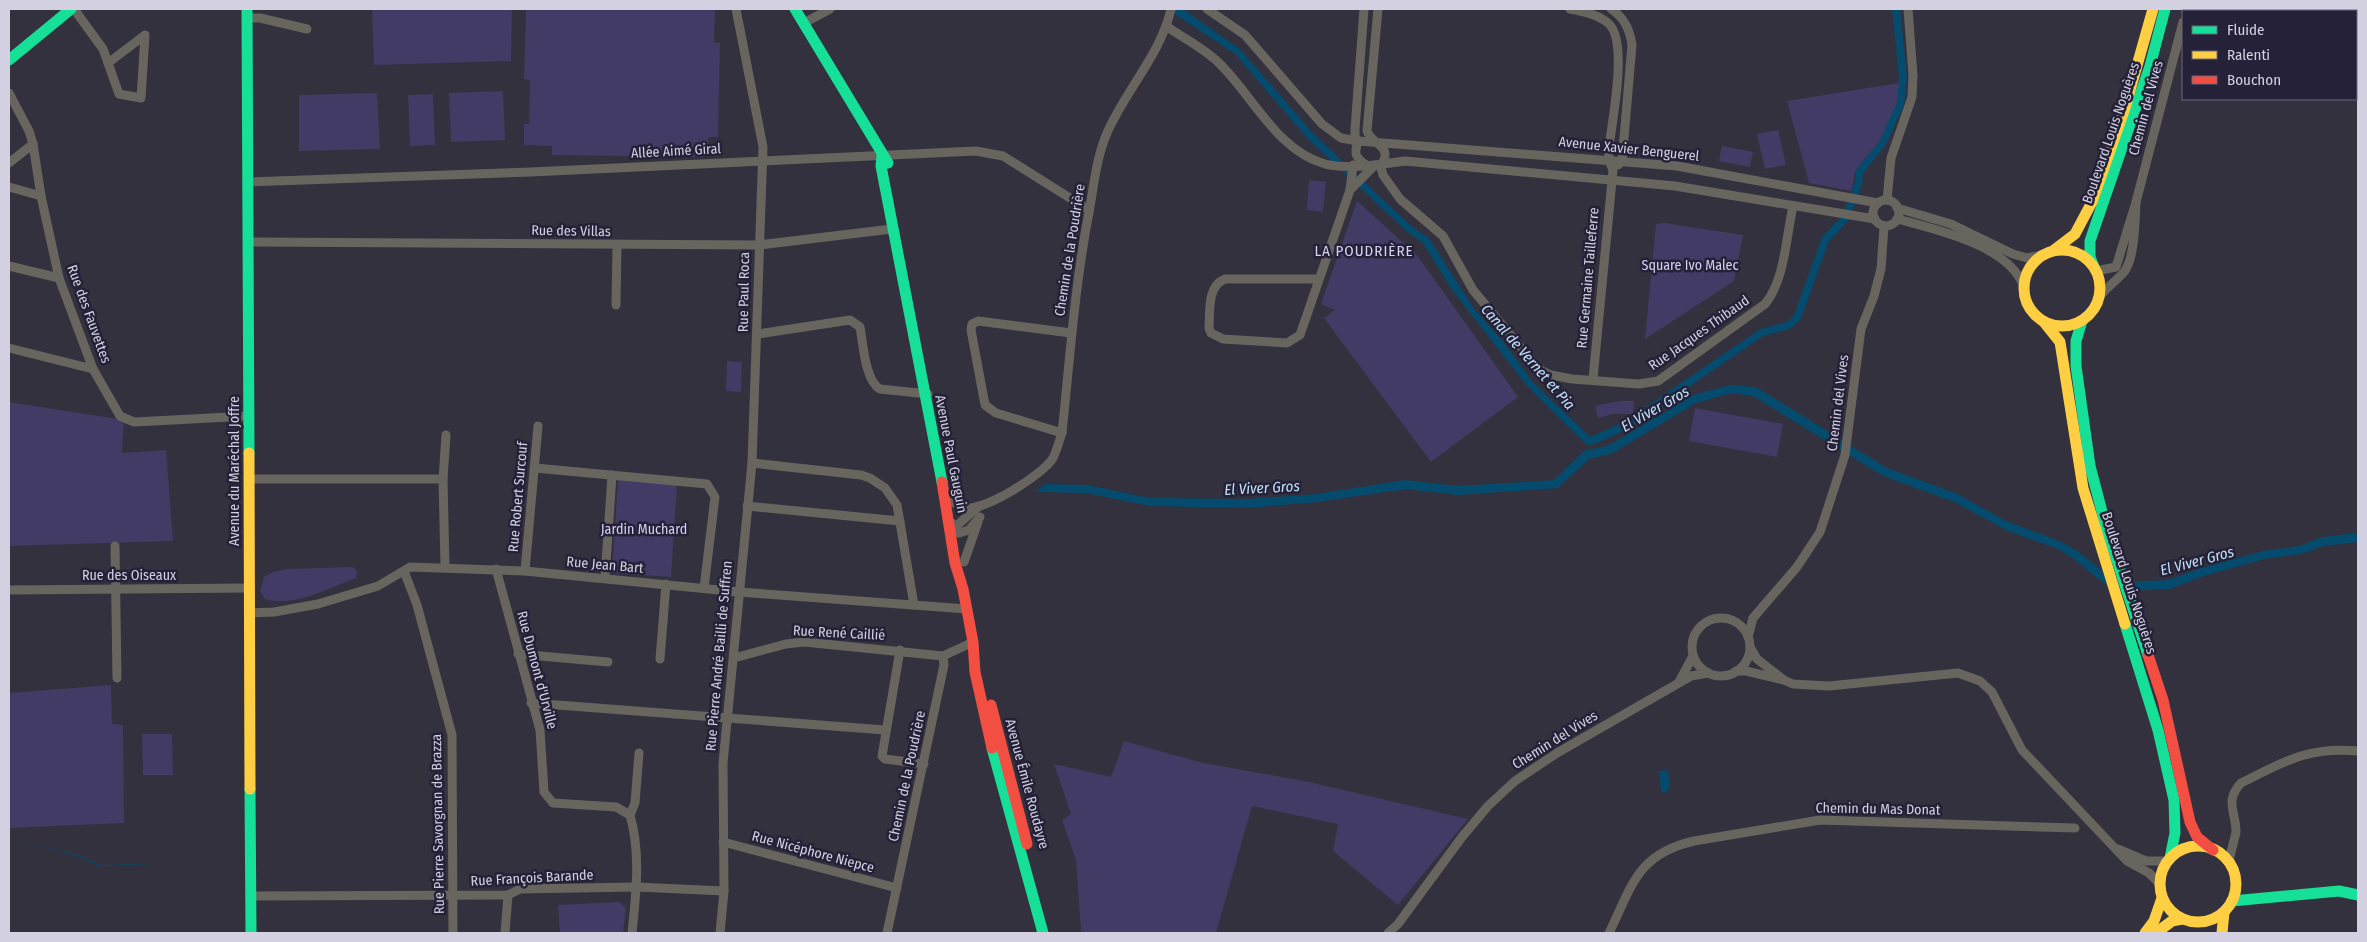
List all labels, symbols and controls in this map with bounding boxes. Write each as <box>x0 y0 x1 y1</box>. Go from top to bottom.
legend <box>2182 10 2357 100</box>
text: Fluide <box>2227 21 2264 39</box>
text: Ralenti <box>2227 46 2270 64</box>
street label: Chemin del Vives <box>2125 59 2167 157</box>
street label: Boulevard Louis Noguères <box>2079 60 2143 206</box>
text: Bouchon <box>2227 71 2281 89</box>
street label: Avenue Xavier Benguerel <box>1558 133 1700 165</box>
street label: Allée Aimé Giral <box>631 140 722 162</box>
street label: Chemin de la Poudrière <box>1051 183 1089 317</box>
street label: Rue Germaine Tailleferre <box>1573 207 1603 349</box>
street label: Rue des Villas <box>531 222 611 240</box>
district label: LA POUDRIÈRE <box>1314 242 1414 260</box>
street label: Rue Paul Roca <box>735 252 753 332</box>
park label: Square Ivo Malec <box>1641 257 1739 274</box>
street label: Rue des Fauvettes <box>63 263 115 365</box>
street label: Rue Jacques Thibaud <box>1645 292 1753 374</box>
water label: Canal de Vernet et Pia <box>1477 300 1579 414</box>
street label: Chemin del Vives <box>1824 354 1852 452</box>
water label: El Viver Gros <box>1618 382 1693 436</box>
street label: Avenue Paul Gauguin <box>931 393 971 515</box>
street label: Avenue du Maréchal Joffre <box>226 396 243 546</box>
street label: Rue Robert Surcouf <box>505 440 531 553</box>
water label: El Viver Gros <box>1224 477 1301 499</box>
street label: Boulevard Louis Noguères <box>2098 510 2160 656</box>
park label: Jardin Muchard <box>601 521 687 538</box>
water label: El Viver Gros <box>2158 542 2236 579</box>
street label: Rue Jean Bart <box>566 553 645 577</box>
street label: Rue Pierre André Bailli de Suffren <box>702 560 736 752</box>
street label: Rue des Oiseaux <box>82 567 177 584</box>
street label: Rue Dumont d'Urville <box>513 609 561 731</box>
street label: Rue René Caillié <box>792 622 886 644</box>
street label: Chemin del Vives <box>1509 707 1601 773</box>
street label: Chemin de la Poudrière <box>885 709 929 843</box>
street label: Avenue Émile Roudayre <box>1001 717 1054 851</box>
street label: Rue Pierre Savorgnan de Brazza <box>428 734 448 914</box>
street label: Chemin du Mas Donat <box>1816 799 1941 819</box>
street label: Rue Nicéphore Niepce <box>750 828 876 877</box>
street label: Rue François Barande <box>470 866 594 890</box>

